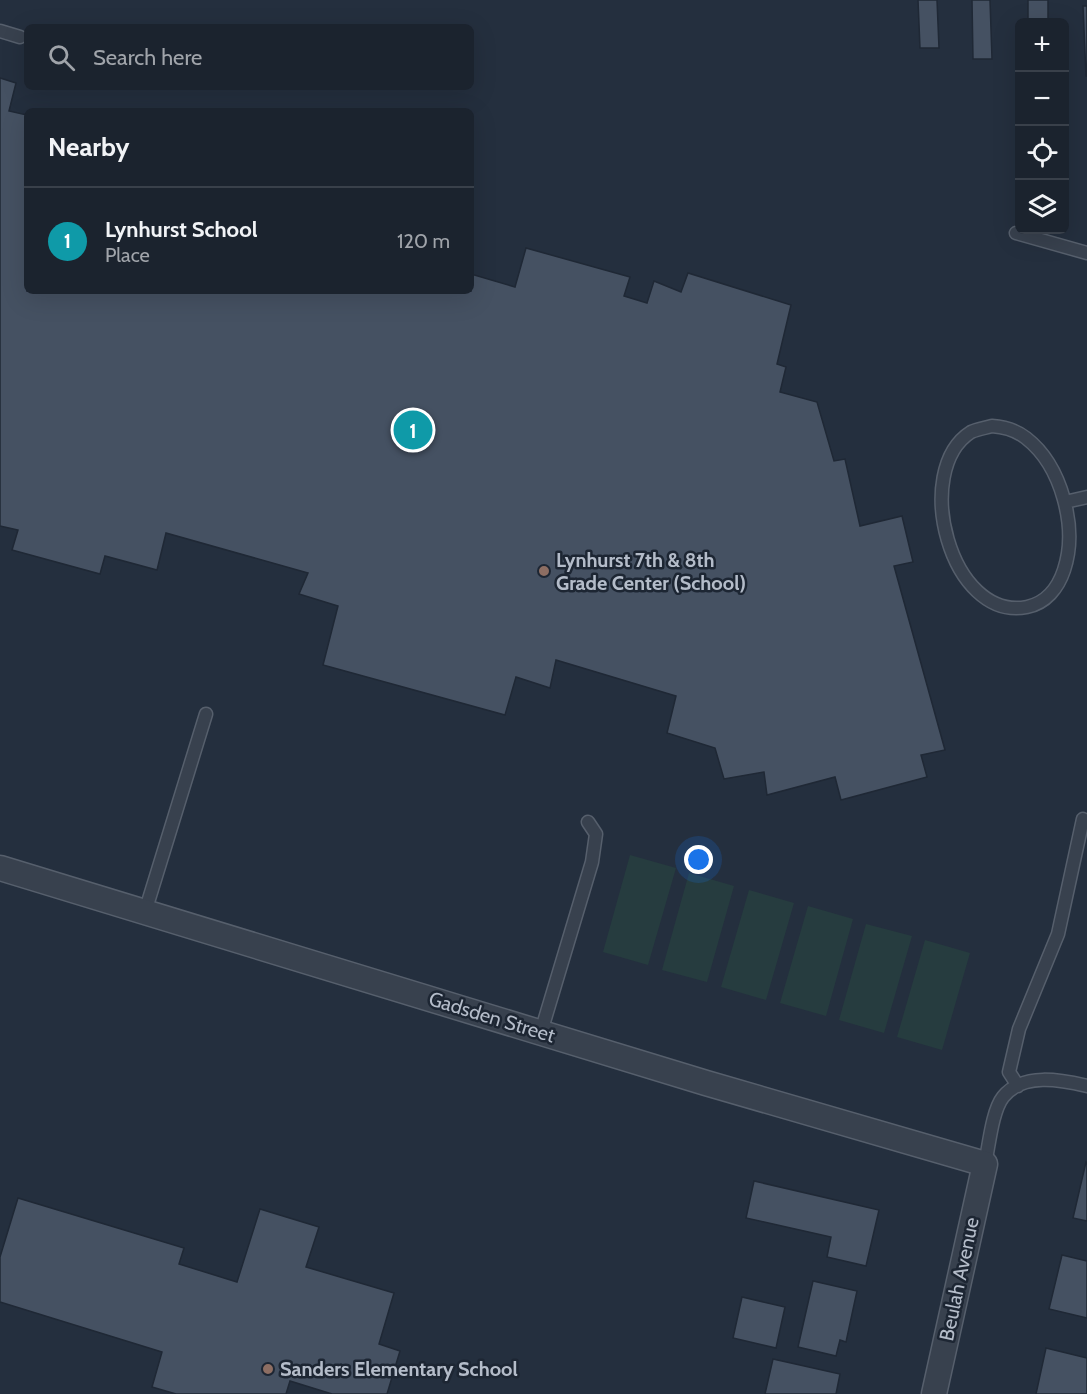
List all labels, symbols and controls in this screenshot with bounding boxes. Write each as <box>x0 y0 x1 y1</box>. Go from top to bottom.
map controls <box>1015 18 1069 234</box>
button: + <box>1015 18 1069 72</box>
search box <box>24 24 474 90</box>
icon: search <box>45 41 78 74</box>
text: Search here <box>93 44 202 71</box>
button: − <box>1015 72 1069 126</box>
button: locate <box>1015 126 1069 180</box>
text: Nearby <box>48 131 129 163</box>
button: layers <box>1015 180 1069 234</box>
text: Lynhurst School <box>105 216 257 243</box>
text: 1 <box>64 229 71 253</box>
text: 120 m <box>397 229 450 253</box>
text: Place <box>105 243 150 267</box>
pin: 1 <box>394 408 432 452</box>
place label: Lynhurst 7th & 8th Grade Center (School) <box>556 548 746 595</box>
marker: Lynhurst 7th & 8th Grade Center (School) <box>537 564 551 578</box>
your location <box>684 845 713 874</box>
street label: Gadsden Street <box>426 986 558 1048</box>
street label: Beulah Avenue <box>934 1215 984 1343</box>
place label: Sanders Elementary School <box>280 1357 518 1381</box>
marker: Sanders Elementary School <box>261 1362 275 1376</box>

